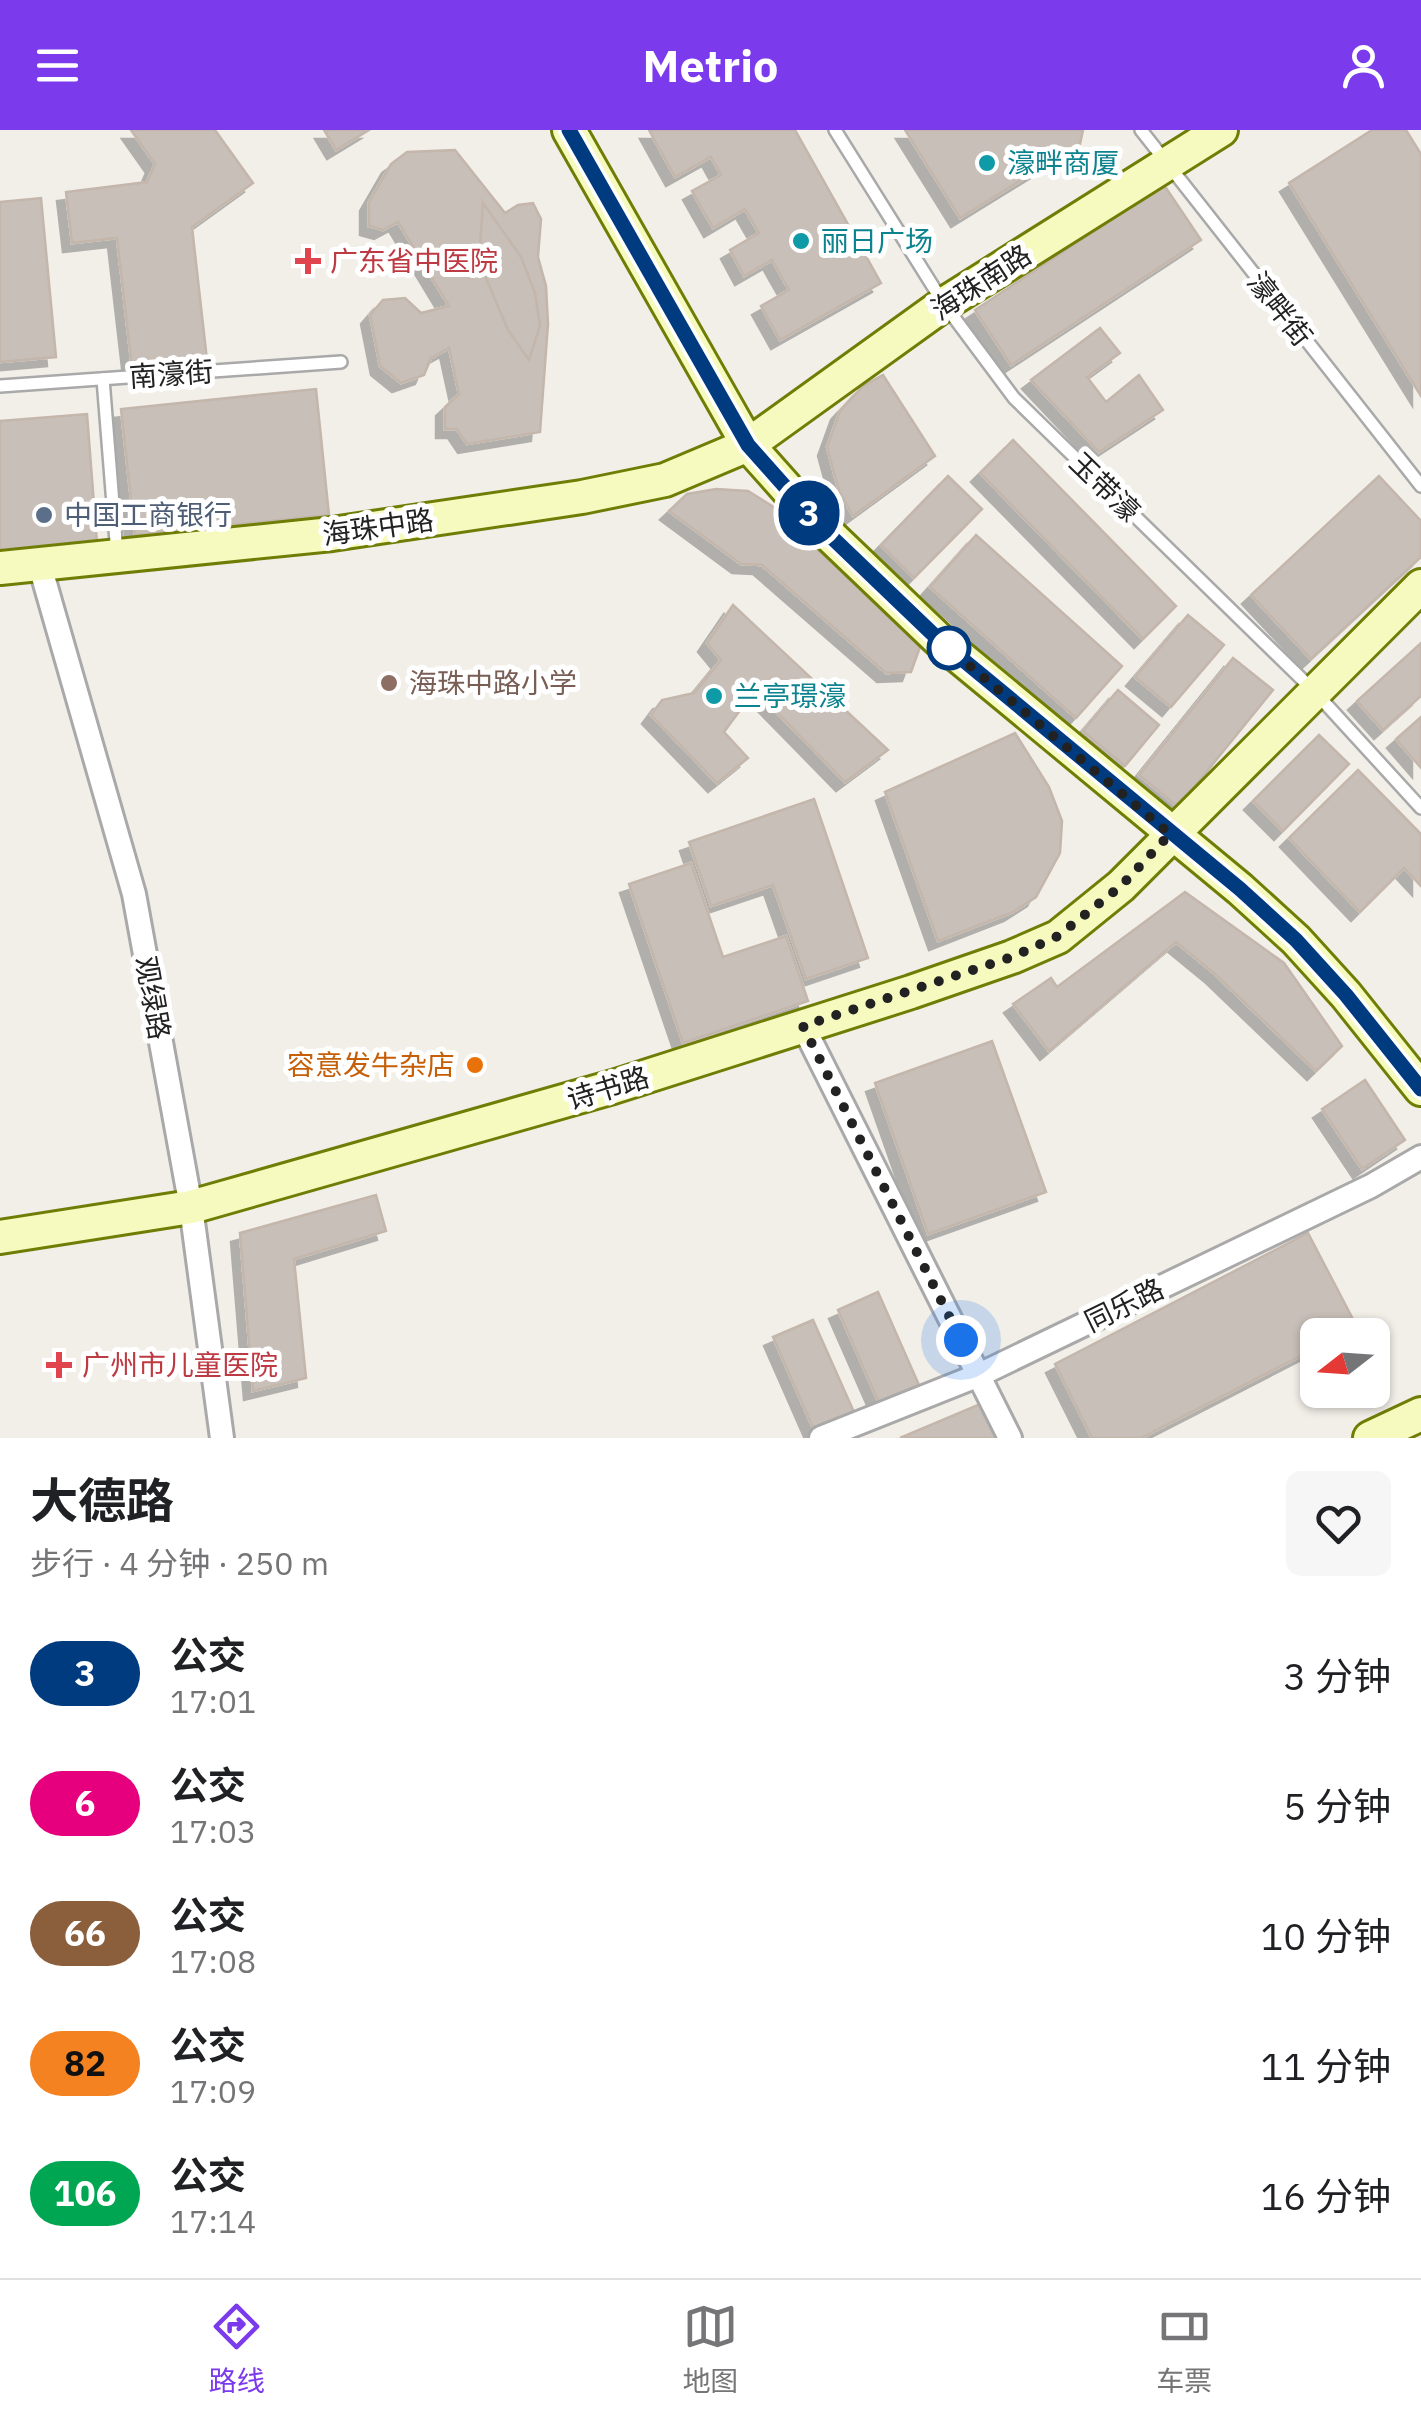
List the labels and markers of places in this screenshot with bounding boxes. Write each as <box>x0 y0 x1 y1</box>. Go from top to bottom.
place label: 濠畔商厦 <box>1007 144 1119 181</box>
marker: 濠畔商厦 <box>976 152 998 174</box>
place label: 丽日广场 <box>821 222 933 259</box>
marker: 丽日广场 <box>790 230 812 252</box>
place label: 广东省中医院 <box>330 242 498 279</box>
marker: 广东省中医院 <box>295 248 321 274</box>
place label: 中国工商银行 <box>64 496 232 533</box>
marker: 中国工商银行 <box>33 504 55 526</box>
unlabelled marker <box>928 627 970 669</box>
place label: 海珠中路小学 <box>409 664 577 701</box>
marker: 海珠中路小学 <box>378 672 400 694</box>
place label: 兰亭璟濠 <box>734 677 846 714</box>
marker: 兰亭璟濠 <box>703 685 725 707</box>
place label: 容意发牛杂店 <box>287 1046 455 1083</box>
marker: 容意发牛杂店 <box>464 1054 486 1076</box>
place label: 广州市儿童医院 <box>82 1346 278 1383</box>
marker: 广州市儿童医院 <box>46 1352 72 1378</box>

